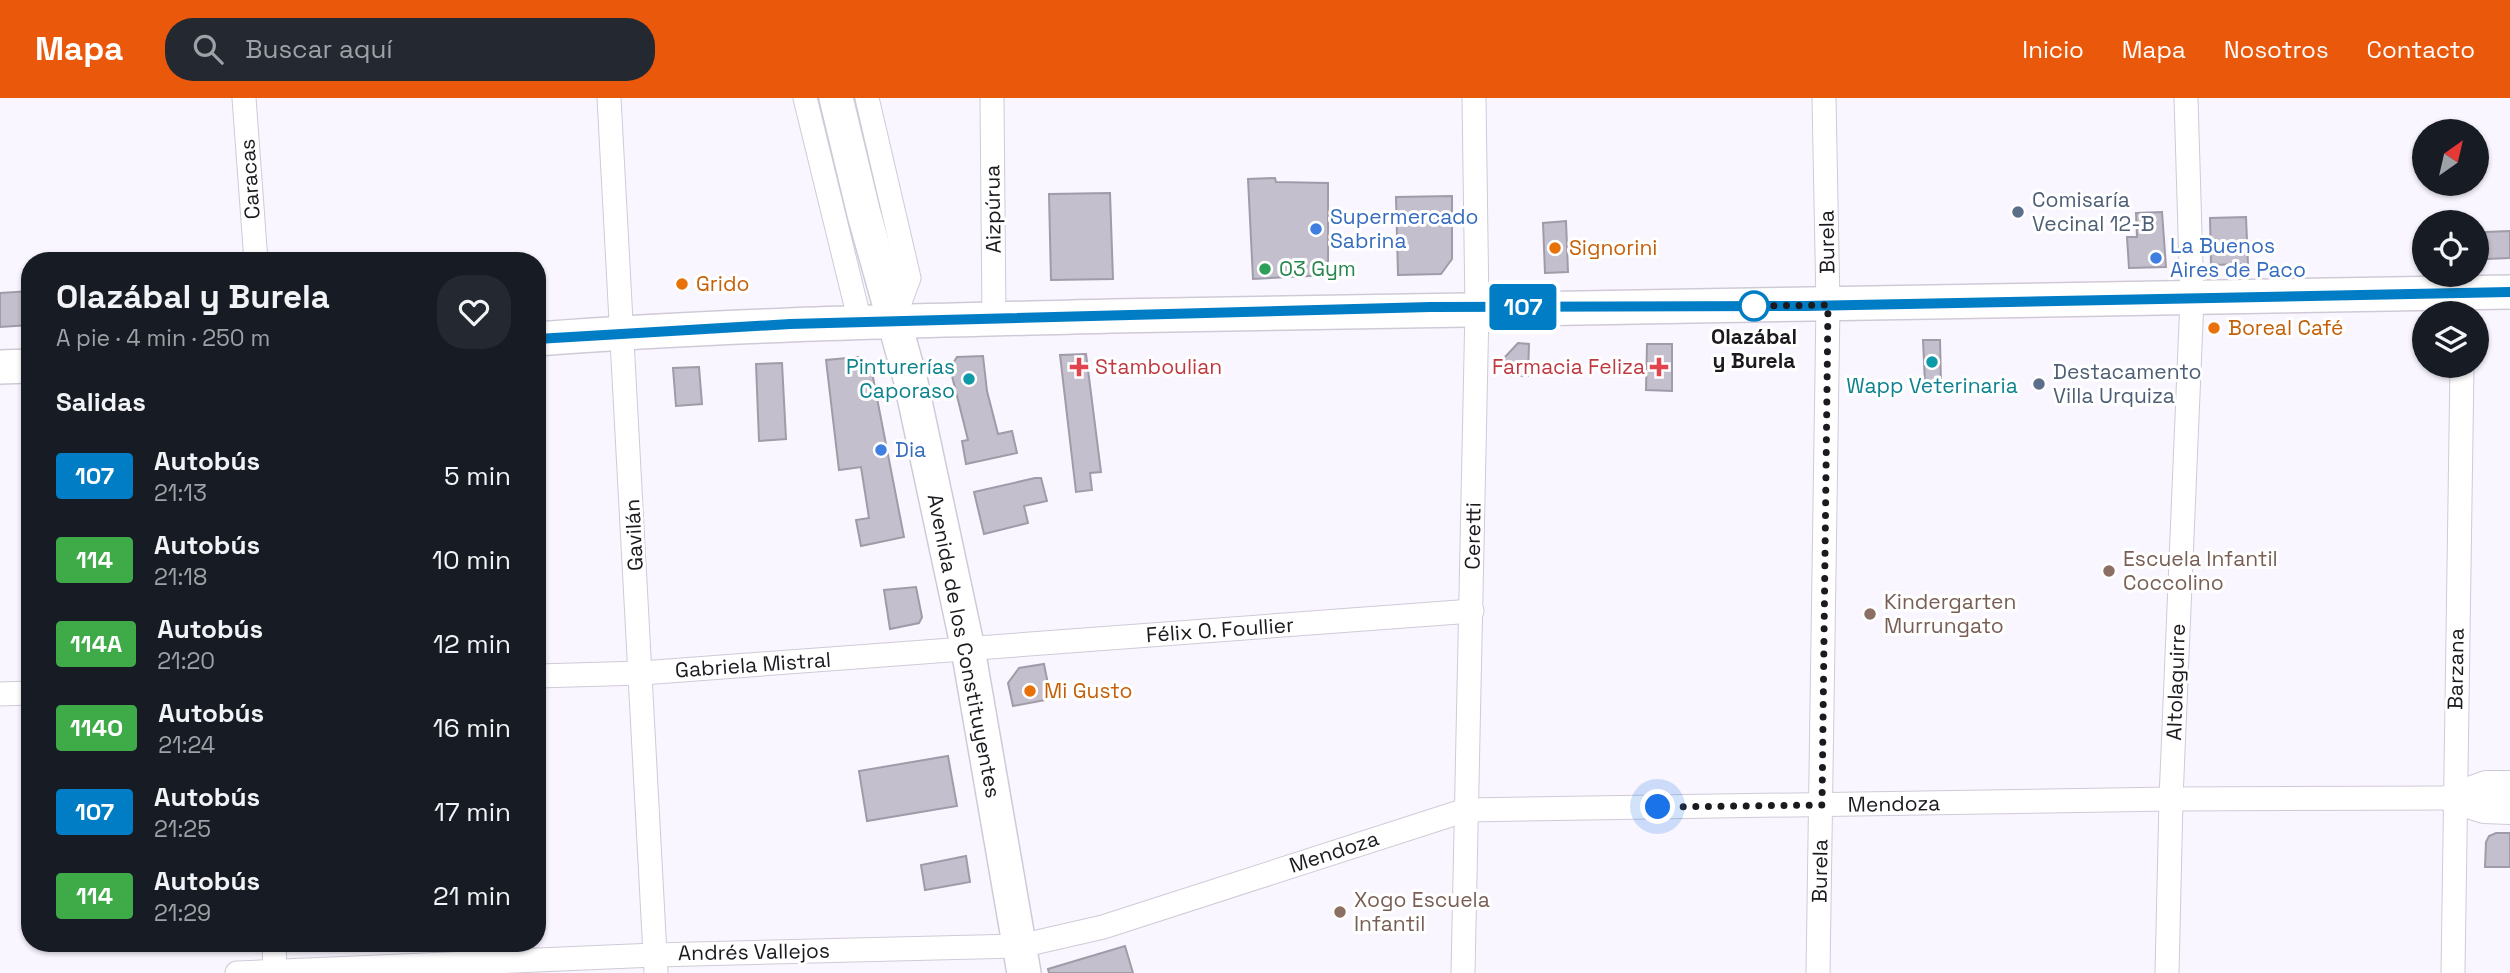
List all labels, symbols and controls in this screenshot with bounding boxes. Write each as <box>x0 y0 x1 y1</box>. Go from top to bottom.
search box <box>165 18 655 81</box>
text: Mapa <box>35 28 123 70</box>
icon: search <box>189 30 227 68</box>
text: Buscar aquí <box>245 32 393 66</box>
text: Inicio <box>2022 34 2084 65</box>
text: Mapa <box>2122 34 2186 65</box>
text: Nosotros <box>2224 34 2329 65</box>
text: Contacto <box>2367 34 2475 65</box>
north arrow <box>2412 119 2488 196</box>
map controls <box>2412 119 2489 378</box>
street label: Caracas <box>233 138 266 220</box>
street label: Aizpúrua <box>978 165 1007 254</box>
place label: Comisaría Vecinal 12-B <box>2032 186 2155 237</box>
place label: Supermercado Sabrina <box>1330 203 1478 254</box>
marker: Comisaría Vecinal 12-B <box>2010 204 2026 220</box>
street label: Burela <box>1812 210 1841 274</box>
button: locate <box>2412 210 2489 287</box>
marker: Supermercado Sabrina <box>1308 221 1324 237</box>
place label: La Buenos Aires de Paco <box>2170 232 2306 283</box>
place label: Signorini <box>1569 234 1657 261</box>
marker: Signorini <box>1547 240 1563 256</box>
marker: La Buenos Aires de Paco <box>2148 250 2164 266</box>
place label: O3 Gym <box>1279 255 1356 282</box>
marker: O3 Gym <box>1257 261 1273 277</box>
place label: Grido <box>696 270 749 297</box>
button: heart <box>437 275 511 349</box>
text: Olazábal y Burela <box>56 276 330 318</box>
marker: Grido <box>674 276 690 292</box>
line badge: 107 <box>1483 284 1563 330</box>
text: 107 <box>1503 291 1543 322</box>
marker: Olazábal y Burela <box>1739 291 1769 321</box>
button: layers <box>2412 301 2489 378</box>
place label: Boreal Café <box>2228 314 2344 341</box>
marker: Boreal Café <box>2206 320 2222 336</box>
text: A pie · 4 min · 250 m <box>56 323 270 353</box>
place label: Olazábal y Burela <box>1711 323 1797 374</box>
place label: Pinturerías Caporaso <box>846 353 955 404</box>
place label: Stamboulian <box>1095 353 1222 380</box>
place label: Farmacia Feliza <box>1492 353 1645 380</box>
marker: Wapp Veterinaria <box>1924 354 1940 370</box>
marker: Stamboulian <box>1069 357 1089 377</box>
place label: Destacamento Villa Urquiza <box>2053 358 2202 409</box>
marker: Farmacia Feliza <box>1651 359 1667 375</box>
marker: Pinturerías Caporaso <box>961 371 977 387</box>
place label: Wapp Veterinaria <box>1846 372 2018 399</box>
marker: Destacamento Villa Urquiza <box>2031 376 2047 392</box>
text: Salidas <box>56 385 146 419</box>
place label: Dia <box>895 436 926 463</box>
marker: Dia <box>873 442 889 458</box>
text: Autobús <box>154 444 260 478</box>
text: 5 min <box>444 459 511 493</box>
text: 107 <box>75 460 114 491</box>
text: 21:13 <box>154 478 207 508</box>
street label: Avenida de los Constituyentes <box>922 492 1007 800</box>
street label: Gavilán <box>618 498 649 572</box>
street label: Ceretti <box>1458 502 1487 570</box>
text: Autobús <box>154 528 260 562</box>
text: 10 min <box>432 543 511 577</box>
text: 114 <box>76 544 113 575</box>
place label: Escuela Infantil Coccolino <box>2123 545 2278 596</box>
text: 21:18 <box>154 562 207 592</box>
marker: Escuela Infantil Coccolino <box>2101 563 2117 579</box>
place label: Kindergarten Murrungato <box>1884 588 2016 639</box>
marker: Kindergarten Murrungato <box>1862 606 1878 622</box>
street label: Félix O. Foullier <box>1145 611 1295 648</box>
text: Autobús <box>157 612 263 646</box>
street label: Altolaguirre <box>2160 623 2191 741</box>
text: 12 min <box>433 627 511 661</box>
text: 114A <box>70 628 122 659</box>
street label: Barzana <box>2441 628 2470 710</box>
text: 21:20 <box>157 646 215 676</box>
street label: Gabriela Mistral <box>674 646 832 683</box>
place label: Mi Gusto <box>1044 677 1133 704</box>
marker: Mi Gusto <box>1022 683 1038 699</box>
text: Autobús <box>158 696 264 730</box>
text: 16 min <box>433 711 511 745</box>
text: 114O <box>70 712 123 743</box>
text: 21:24 <box>158 730 215 760</box>
text: Autobús <box>154 780 260 814</box>
your location <box>1640 789 1675 824</box>
street label: Mendoza <box>1847 789 1941 818</box>
text: 17 min <box>434 795 511 829</box>
text: 107 <box>75 796 114 827</box>
text: 21:25 <box>154 814 211 844</box>
street label: Mendoza <box>1286 824 1382 879</box>
street label: Burela <box>1805 839 1834 903</box>
text: Autobús <box>154 864 260 898</box>
text: 21 min <box>433 879 511 913</box>
text: 114 <box>76 880 113 911</box>
place label: Xogo Escuela Infantil <box>1354 886 1490 937</box>
text: 21:29 <box>154 898 211 928</box>
marker: Xogo Escuela Infantil <box>1332 904 1348 920</box>
street label: Andrés Vallejos <box>678 937 830 966</box>

